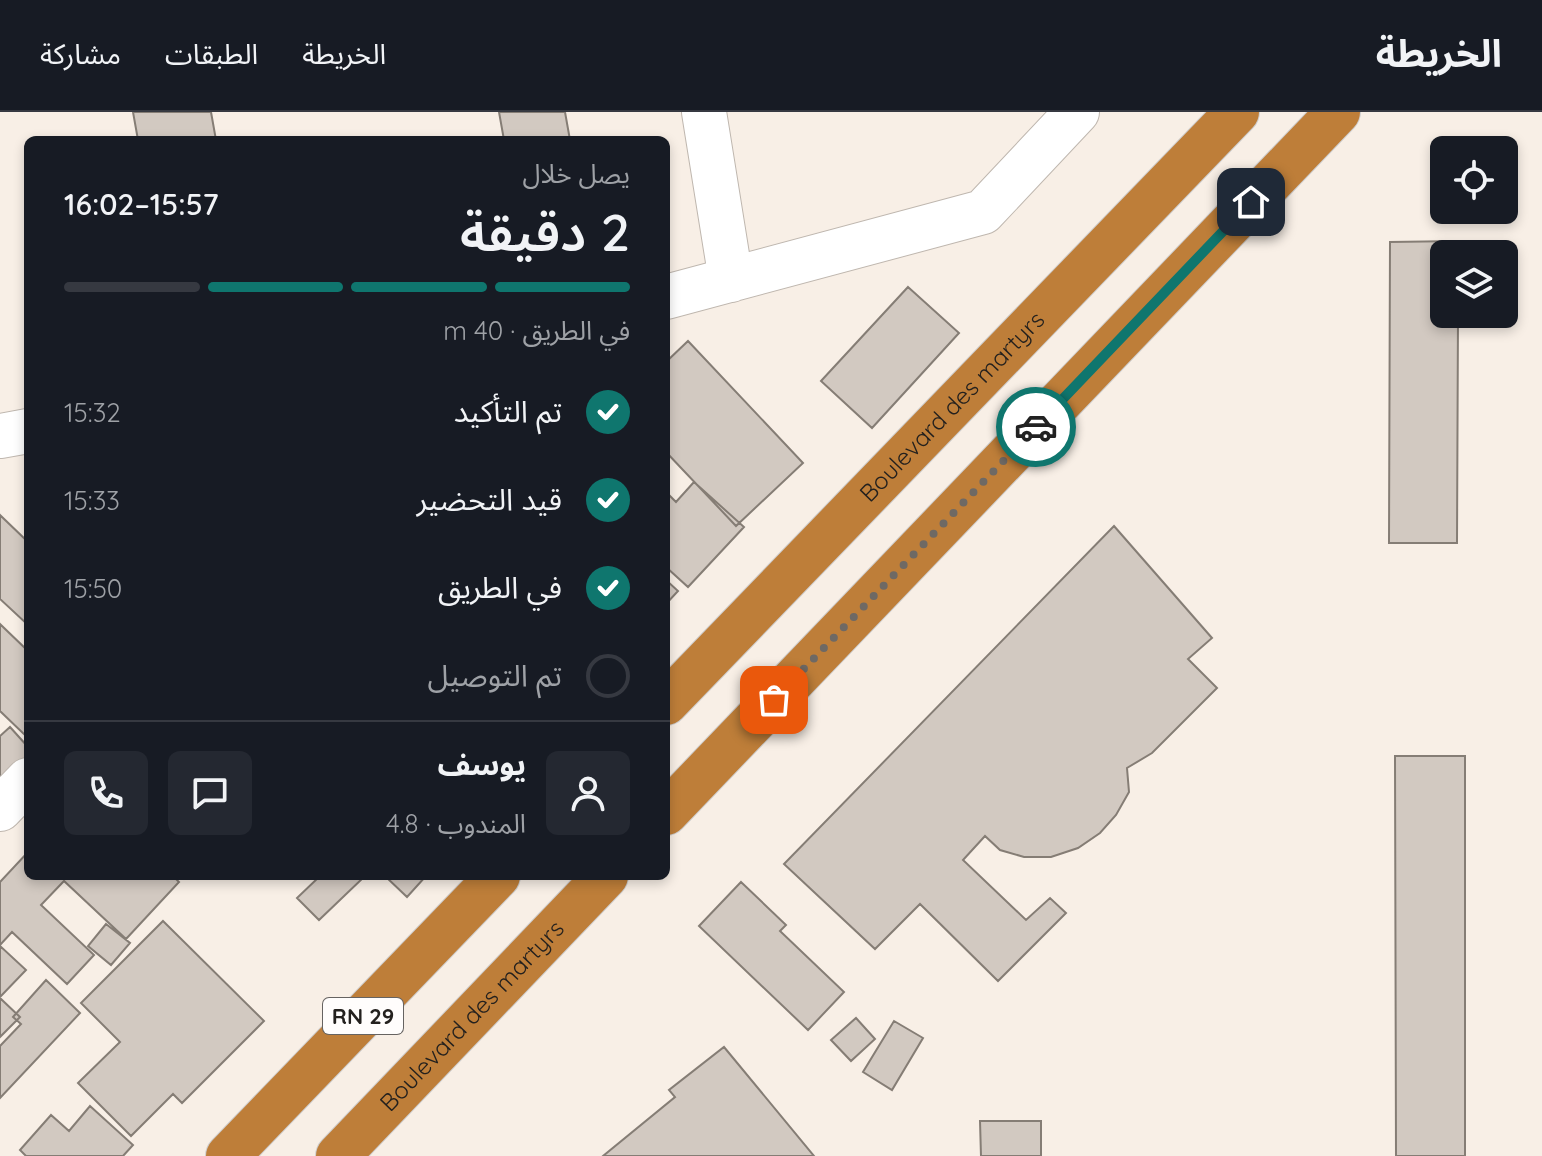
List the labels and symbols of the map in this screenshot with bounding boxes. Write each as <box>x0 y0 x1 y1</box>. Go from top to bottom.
pin <box>1217 168 1285 236</box>
street label: Boulevard des martyrs <box>853 304 1050 508</box>
courier <box>996 387 1076 467</box>
pin <box>740 666 808 734</box>
street label: Boulevard des martyrs <box>373 913 570 1117</box>
road number: RN 29 <box>323 998 403 1034</box>

